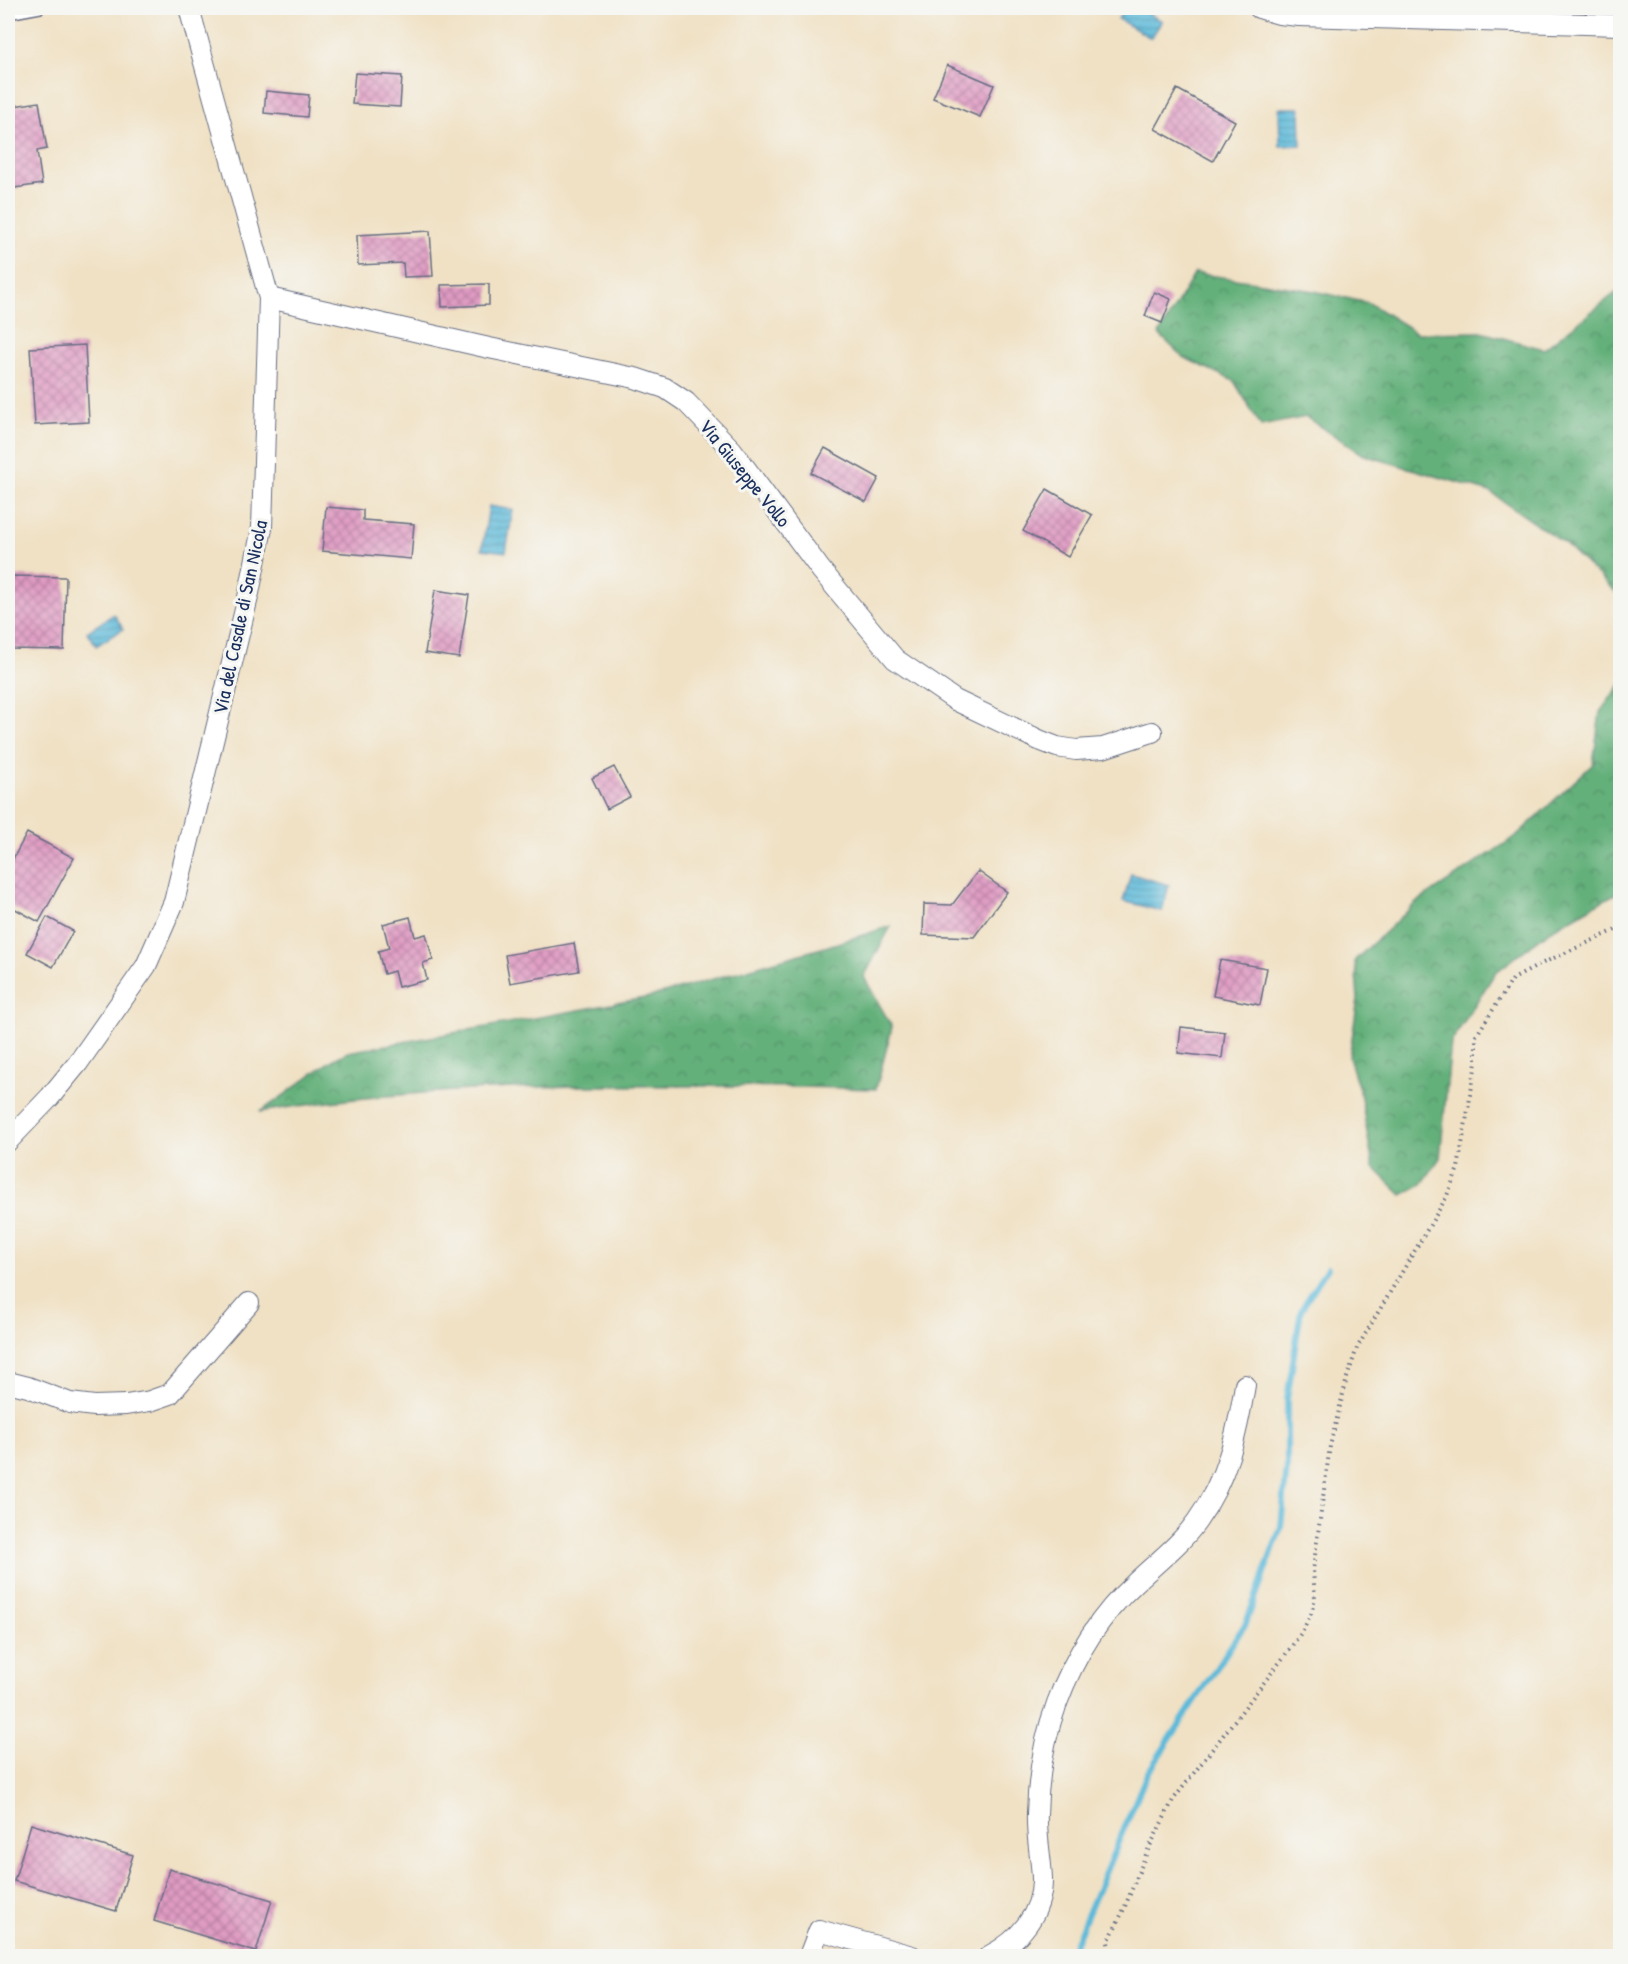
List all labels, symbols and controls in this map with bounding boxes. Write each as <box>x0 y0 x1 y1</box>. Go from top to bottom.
street label: Via Giuseppe Vollo <box>693 413 797 532</box>
street label: Via del Casale di San Nicola <box>206 517 273 716</box>

